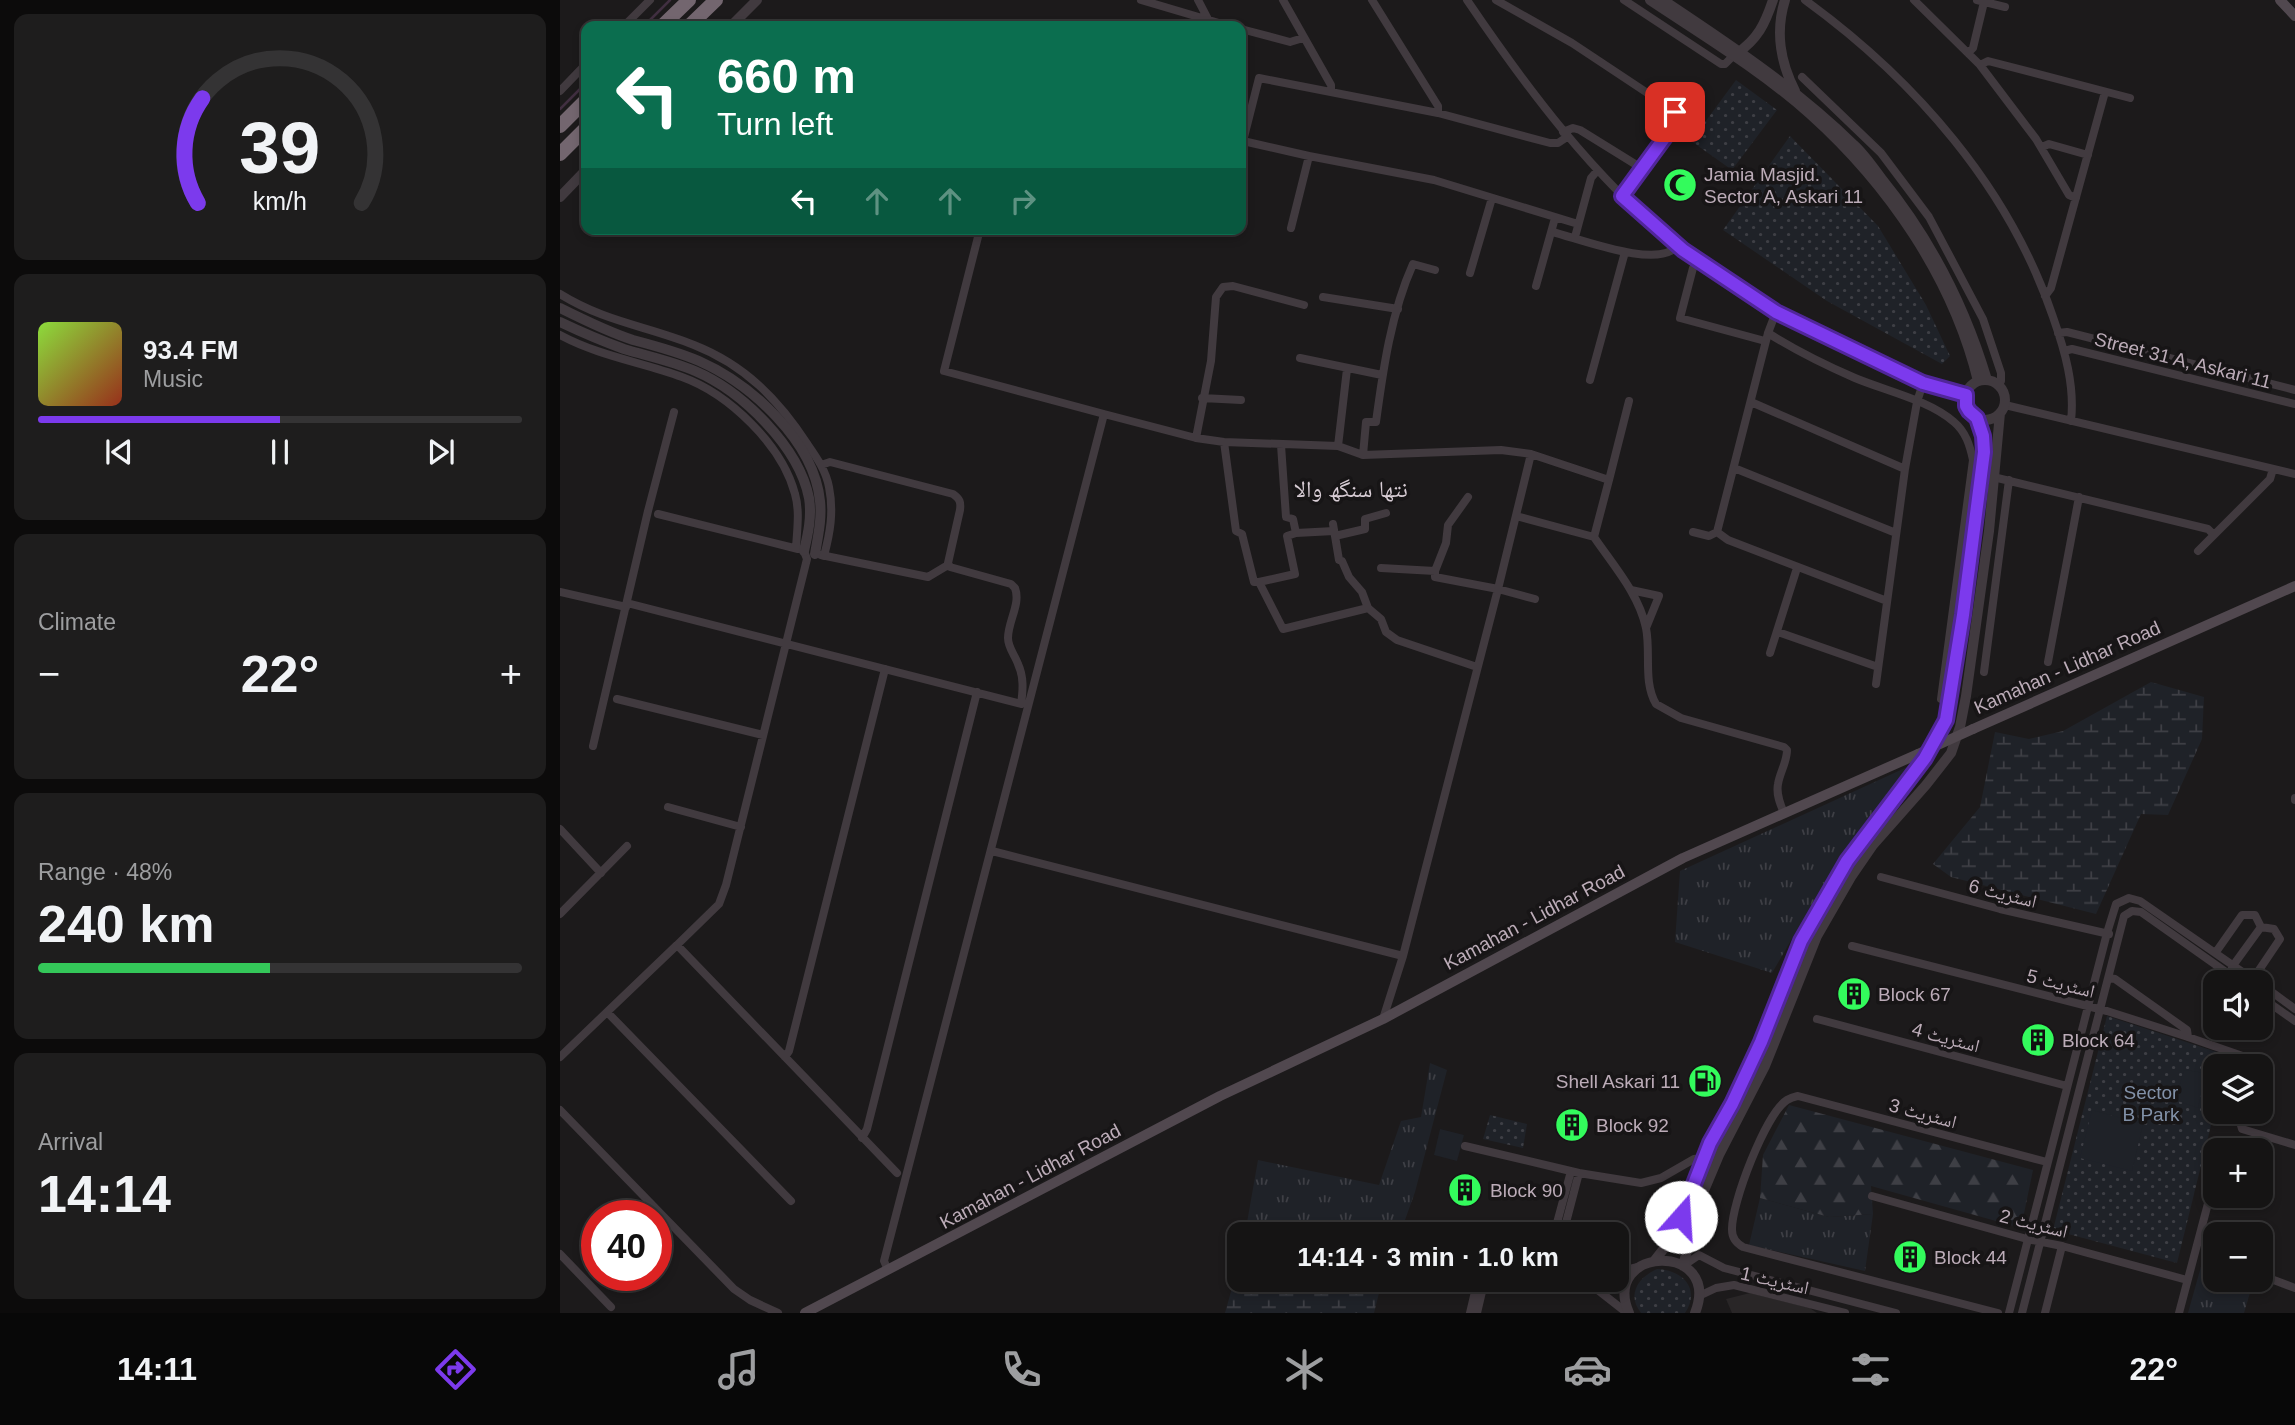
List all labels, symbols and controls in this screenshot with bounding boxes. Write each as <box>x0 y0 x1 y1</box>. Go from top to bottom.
icon: left <box>602 49 693 140</box>
text: 660 m <box>717 49 856 103</box>
pin <box>1645 82 1705 142</box>
icon: arrive <box>1656 93 1694 131</box>
text: Turn left <box>717 106 833 142</box>
text: 39 <box>240 107 320 188</box>
place label: Jamia Masjid. Sector A, Askari 11 <box>1704 164 1863 207</box>
mosque icon: Jamia Masjid. Sector A, Askari 11 <box>1661 166 1699 204</box>
icon: left <box>785 182 823 220</box>
icon: ahead <box>858 182 896 220</box>
icon: ahead <box>931 182 969 220</box>
icon: right <box>1004 182 1042 220</box>
text: km/h <box>253 187 307 215</box>
street label: Street 31 A, Askari 11 <box>2092 328 2273 393</box>
text: 93.4 FM <box>143 335 238 365</box>
text: Music <box>143 366 203 392</box>
icon: previous <box>100 433 138 471</box>
icon: pause <box>261 433 299 471</box>
icon: next <box>422 433 460 471</box>
district label: نتھا سنگھ والا <box>1294 476 1408 502</box>
text: Climate <box>38 609 116 635</box>
street label: Kamahan - Lidhar Road <box>1971 617 2164 718</box>
text: 22° <box>241 645 319 703</box>
text: − <box>38 653 60 695</box>
text: + <box>500 653 522 695</box>
text: Range · 48% <box>38 859 172 885</box>
street label: Kamahan - Lidhar Road <box>1440 861 1628 974</box>
street label: اسٹریٹ 6 <box>1966 875 2039 913</box>
text: 240 km <box>38 895 214 953</box>
street label: اسٹریٹ 5 <box>2024 965 2097 1003</box>
map controls <box>2203 970 2273 1292</box>
button: sound <box>2203 970 2273 1040</box>
building icon: Block 67 <box>1835 975 1873 1013</box>
place label: Block 67 <box>1878 984 1951 1005</box>
street label: اسٹریٹ 4 <box>1909 1018 1982 1058</box>
building icon: Block 64 <box>2019 1021 2057 1059</box>
place label: Block 64 <box>2062 1030 2135 1051</box>
button: layers <box>2203 1054 2273 1124</box>
fuel station icon: Shell Askari 11 <box>1686 1062 1724 1100</box>
place label: Shell Askari 11 <box>1556 1071 1680 1092</box>
park label: Sector B Park <box>2122 1082 2180 1125</box>
street label: اسٹریٹ 3 <box>1886 1094 1959 1134</box>
building icon: Block 92 <box>1553 1106 1591 1144</box>
place label: Block 92 <box>1596 1115 1669 1136</box>
street label: Kamahan - Lidhar Road <box>936 1120 1124 1233</box>
text: Arrival <box>38 1129 103 1155</box>
button: + <box>2203 1138 2273 1208</box>
text: 14:14 <box>38 1165 171 1223</box>
building icon: Block 90 <box>1446 1171 1484 1209</box>
place label: Block 90 <box>1490 1180 1563 1201</box>
position arrow <box>1644 1180 1718 1254</box>
speed limit sign: 40 <box>581 1200 672 1291</box>
street label: اسٹریٹ 2 <box>1997 1205 2070 1243</box>
button: − <box>2203 1222 2273 1292</box>
building icon: Block 44 <box>1891 1238 1929 1276</box>
text: 14:14 · 3 min · 1.0 km <box>1297 1242 1559 1272</box>
place label: Block 44 <box>1934 1247 2007 1268</box>
street label: اسٹریٹ 1 <box>1738 1262 1811 1300</box>
icon: directions <box>431 1345 480 1394</box>
icon: music <box>714 1345 763 1394</box>
icon: phone <box>997 1345 1046 1394</box>
icon: climate <box>1280 1345 1329 1394</box>
icon: car <box>1563 1345 1612 1394</box>
icon: filters <box>1846 1345 1895 1394</box>
text: 14:11 <box>117 1351 197 1387</box>
text: 22° <box>2130 1351 2178 1387</box>

